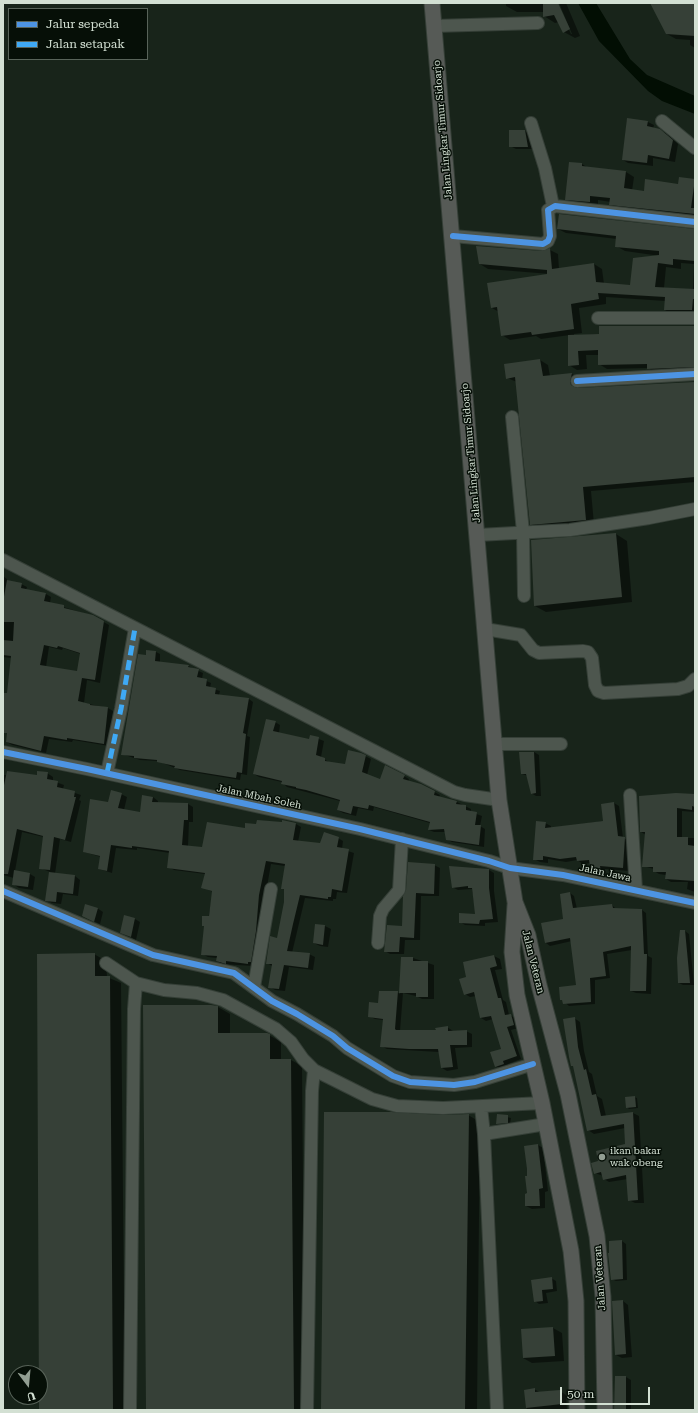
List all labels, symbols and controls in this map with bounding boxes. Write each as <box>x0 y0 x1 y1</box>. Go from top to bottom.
legend <box>8 8 148 60</box>
text: Jalur sepeda <box>46 17 119 31</box>
text: Jalan setapak <box>46 37 125 51</box>
street label: Jalan Lingkar Timur Sidoarjo <box>431 60 455 200</box>
street label: Jalan Lingkar Timur Sidoarjo <box>459 383 483 523</box>
street label: Jalan Mbah Soleh <box>216 782 302 812</box>
street label: Jalan Jawa <box>578 862 632 884</box>
street label: Jalan Veteran <box>519 929 547 995</box>
place label: ikan bakar wak obeng <box>610 1145 663 1168</box>
marker: ikan bakar wak obeng <box>597 1152 607 1162</box>
street label: Jalan Veteran <box>592 1245 608 1311</box>
north arrow <box>8 1365 48 1405</box>
scale bar <box>562 1379 652 1405</box>
text: 50 m <box>567 1387 594 1401</box>
text: U <box>25 1389 37 1403</box>

